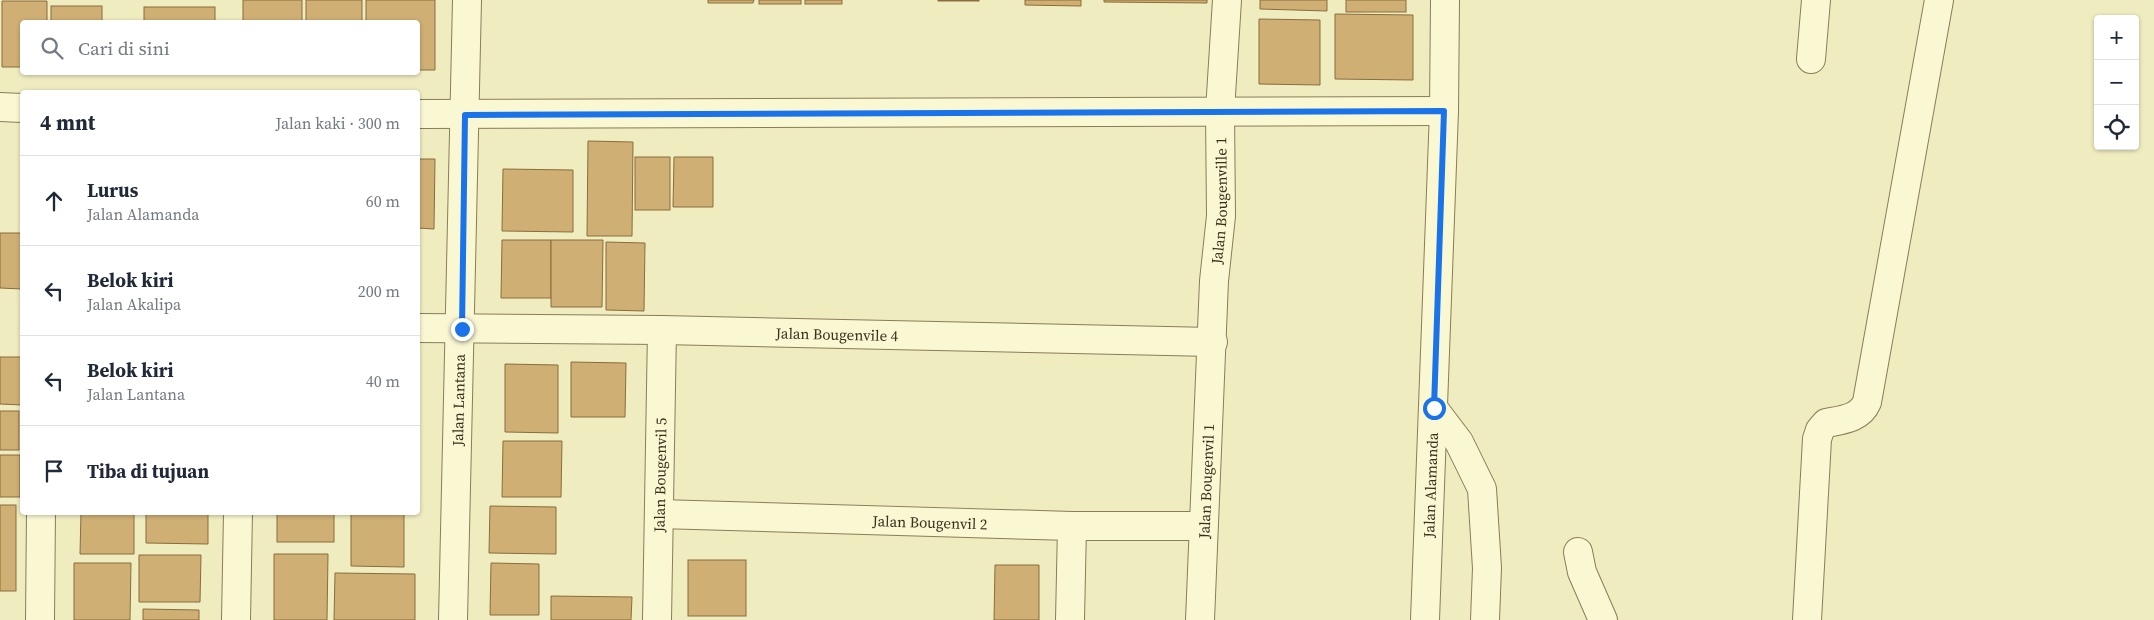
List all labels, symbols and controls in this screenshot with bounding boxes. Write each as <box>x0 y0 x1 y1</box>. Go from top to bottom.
map controls <box>2094 15 2139 150</box>
button: + <box>2094 15 2139 60</box>
search box <box>20 20 420 75</box>
icon: search <box>38 34 66 62</box>
text: Cari di sini <box>78 35 170 61</box>
button: − <box>2094 60 2139 105</box>
button: locate <box>2094 105 2139 150</box>
text: 4 mnt <box>40 108 95 137</box>
text: Jalan kaki · 300 m <box>275 112 400 134</box>
street label: Jalan Bougenville 1 <box>1205 137 1232 266</box>
text: Lurus <box>87 177 138 203</box>
icon: ahead <box>40 187 68 215</box>
text: 60 m <box>366 190 400 212</box>
text: Jalan Alamanda <box>87 203 199 225</box>
text: Belok kiri <box>87 267 174 293</box>
icon: left <box>40 277 68 305</box>
text: 200 m <box>358 280 400 302</box>
text: Jalan Akalipa <box>87 293 181 315</box>
route end <box>451 318 474 341</box>
street label: Jalan Bougenvile 4 <box>774 322 899 346</box>
street label: Jalan Lantana <box>446 353 470 447</box>
text: Belok kiri <box>87 357 174 383</box>
icon: left <box>40 367 68 395</box>
text: 40 m <box>366 370 400 392</box>
text: Jalan Lantana <box>87 383 185 405</box>
route start <box>1423 397 1446 420</box>
street label: Jalan Bougenvil 5 <box>648 417 671 534</box>
street label: Jalan Bougenvil 1 <box>1193 423 1219 540</box>
street label: Jalan Alamanda <box>1418 432 1443 539</box>
icon: arrive <box>40 457 68 485</box>
text: Tiba di tujuan <box>87 458 209 484</box>
street label: Jalan Bougenvil 2 <box>871 510 988 534</box>

